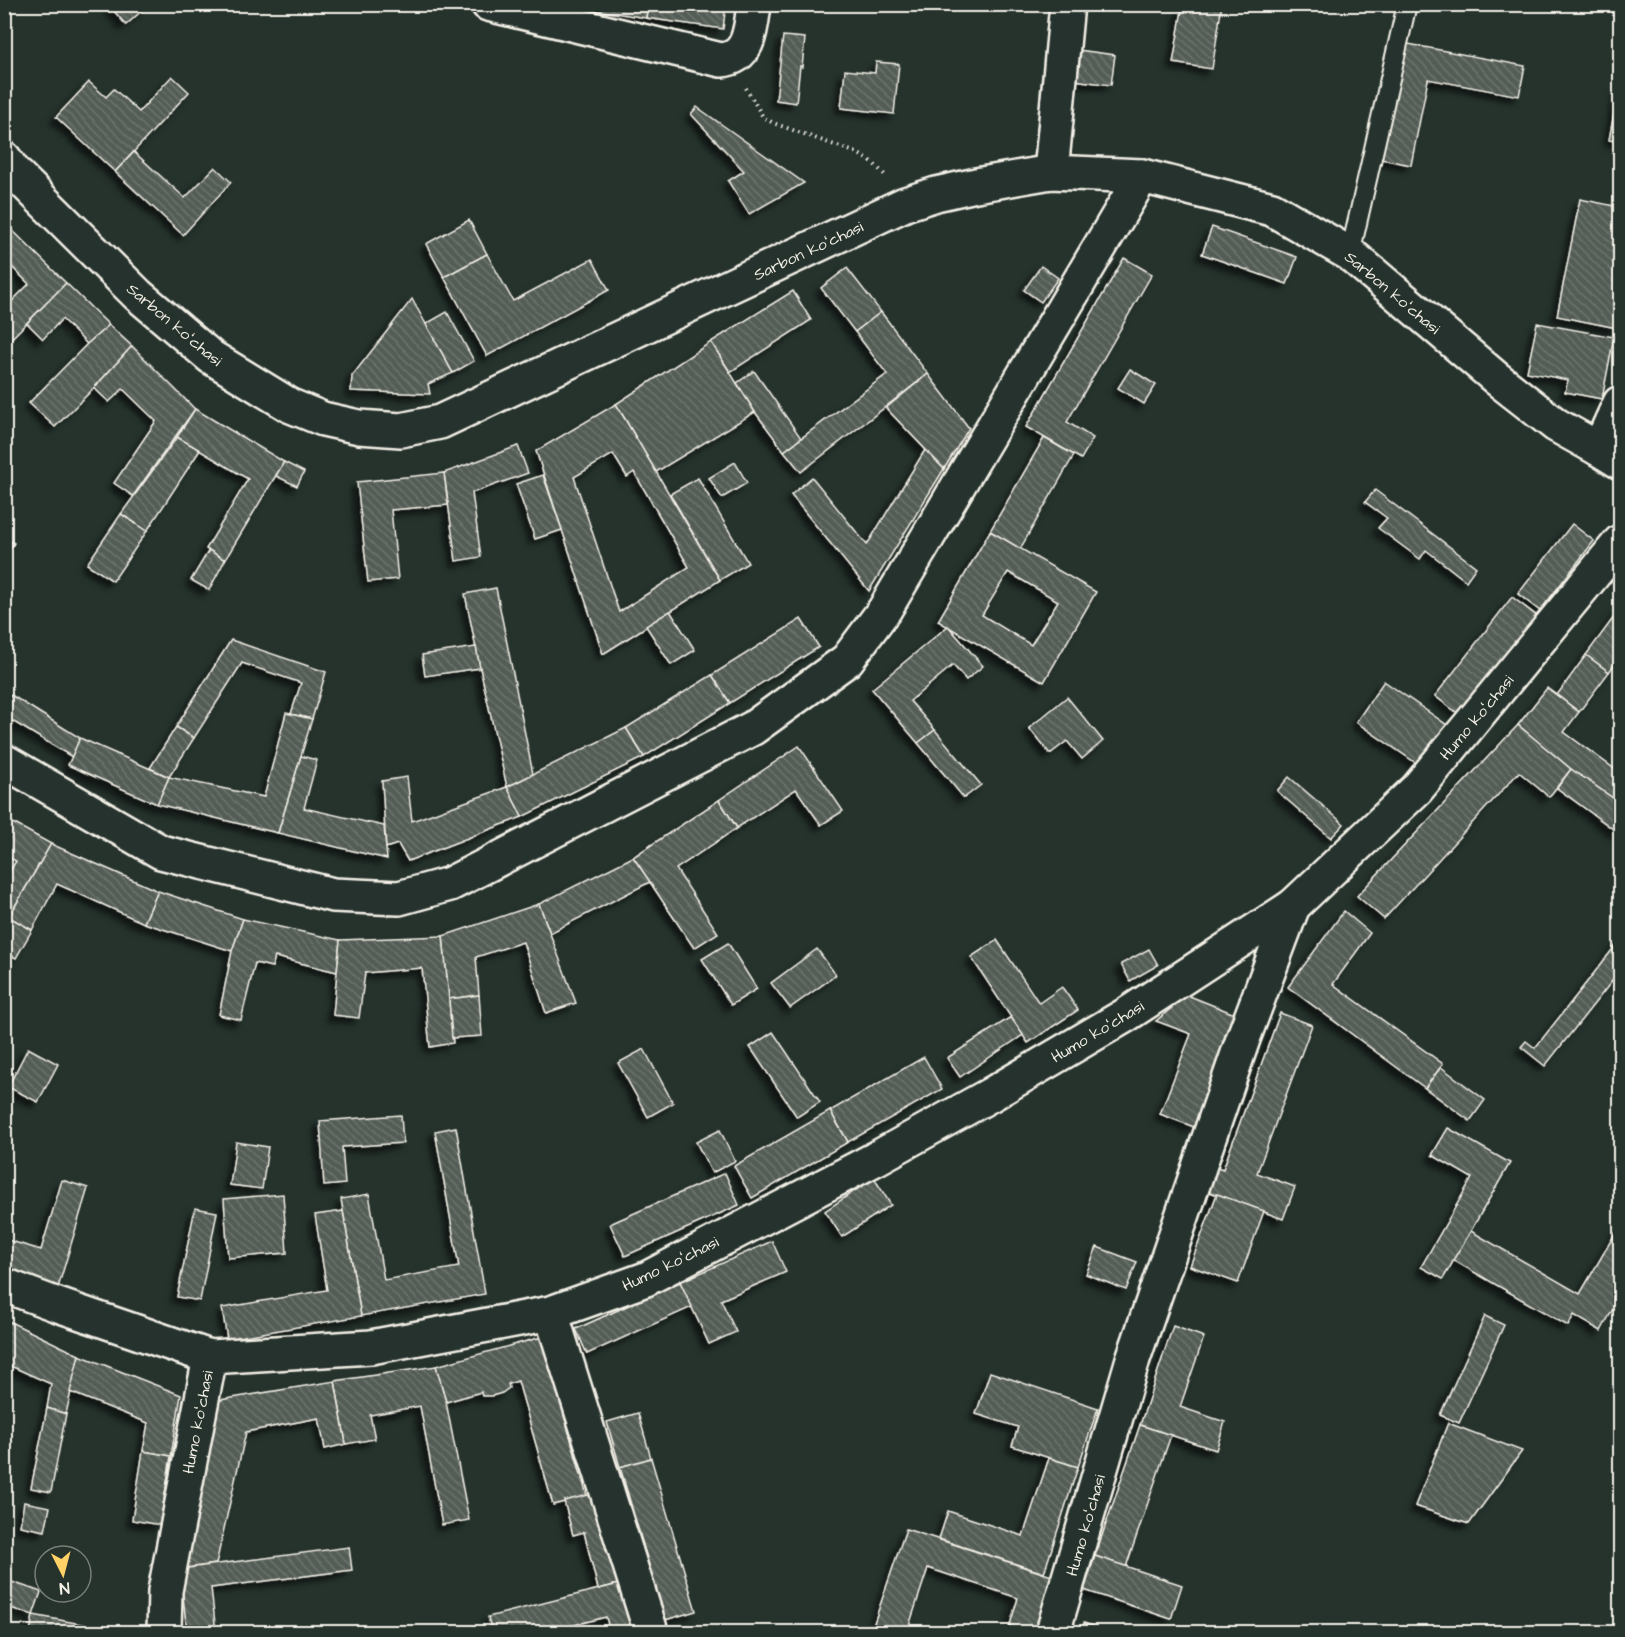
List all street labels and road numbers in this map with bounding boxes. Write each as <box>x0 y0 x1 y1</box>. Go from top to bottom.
street label: Sarbon koʻchasi <box>750 216 867 286</box>
street label: Sarbon koʻchasi <box>1340 246 1445 340</box>
street label: Sarbon koʻchasi <box>122 278 227 372</box>
street label: Humo koʻchasi <box>1435 670 1519 765</box>
street label: Humo koʻchasi <box>1047 995 1149 1068</box>
street label: Humo koʻchasi <box>619 1231 723 1297</box>
street label: Humo koʻchasi <box>177 1368 219 1476</box>
street label: Humo koʻchasi <box>1061 1471 1111 1579</box>

